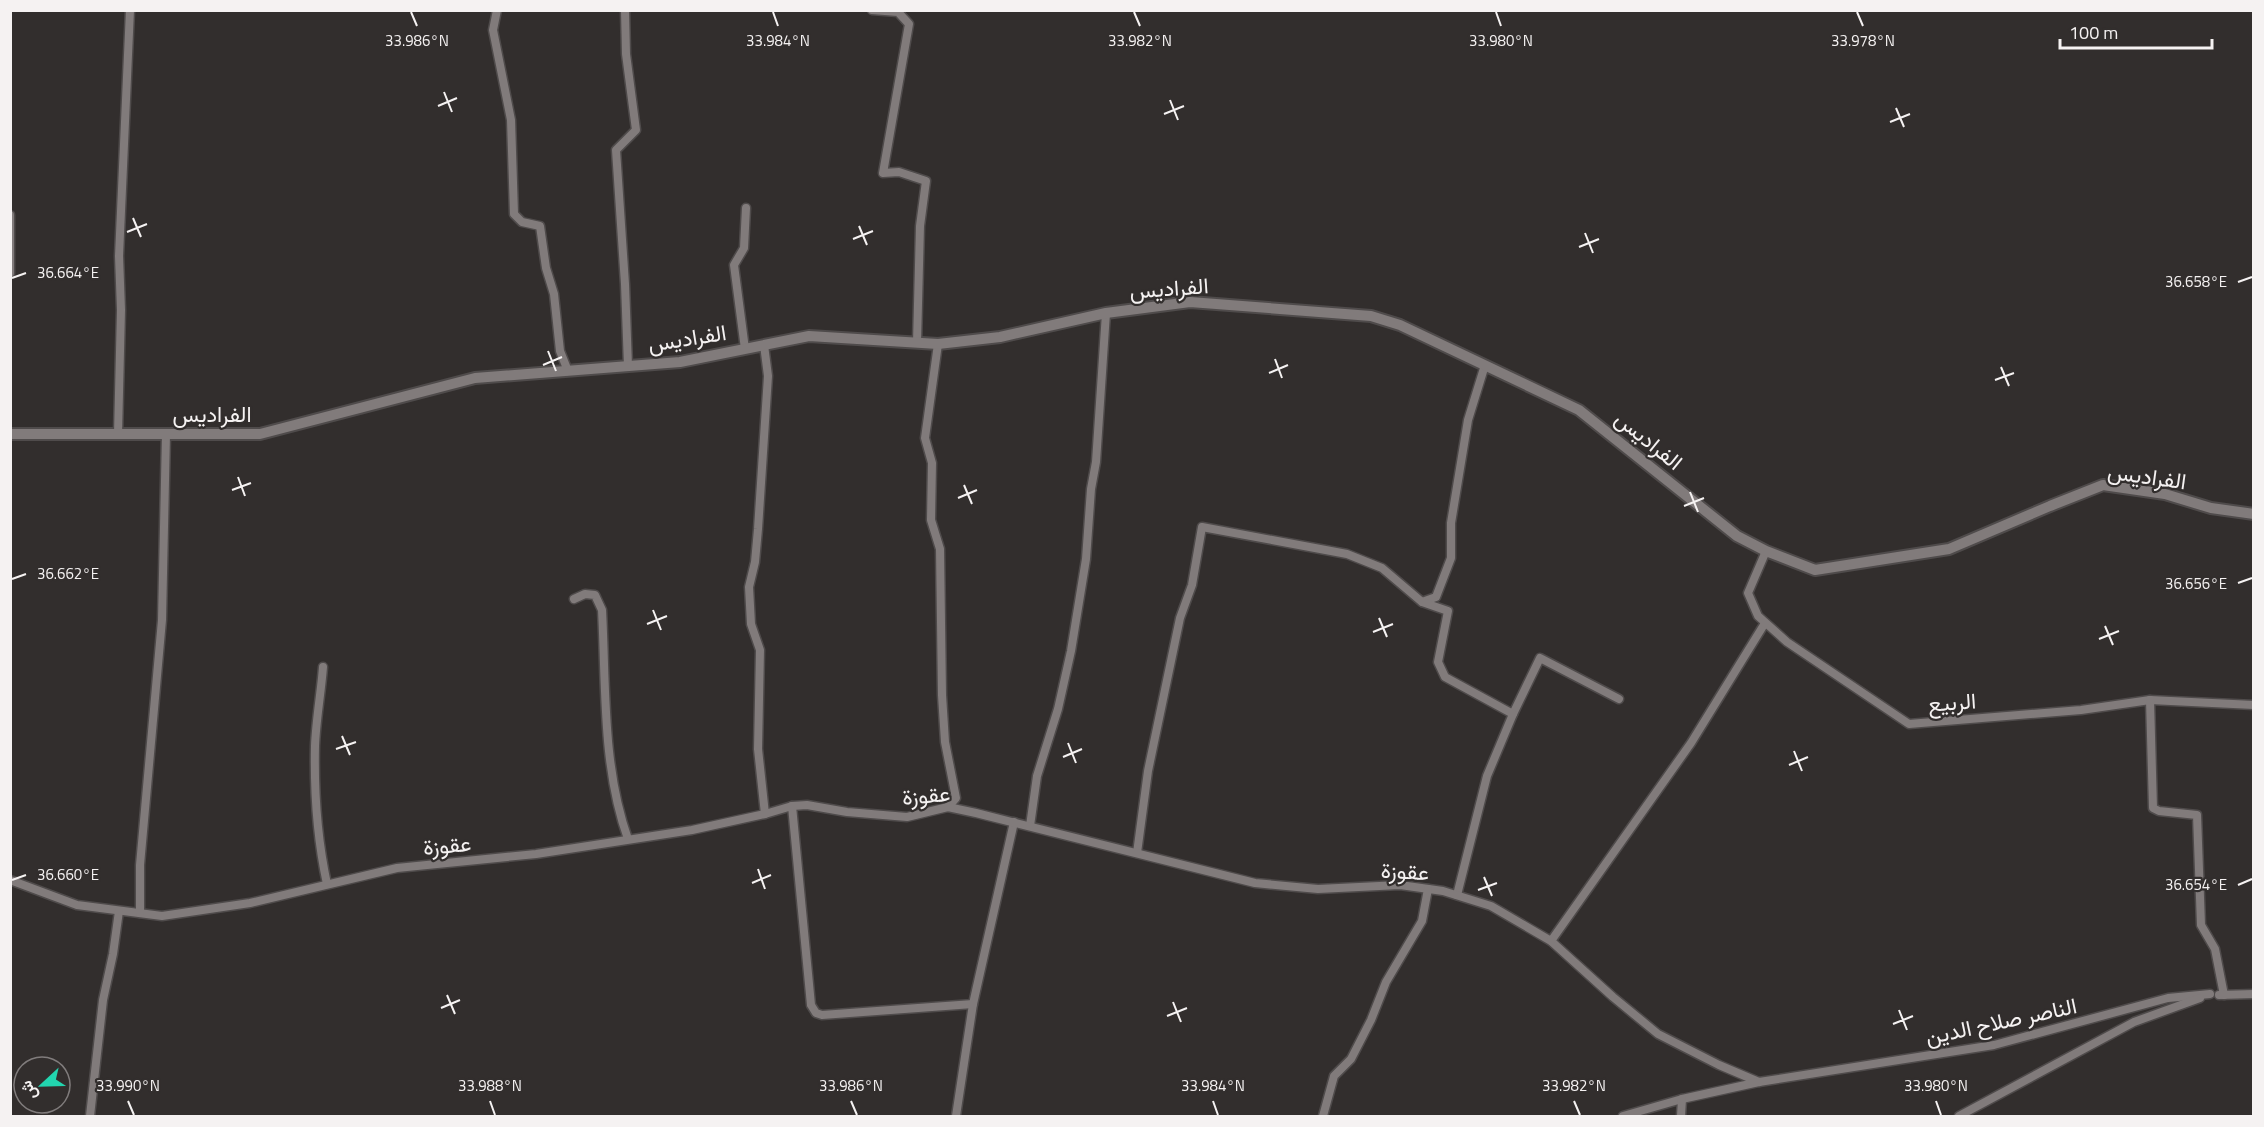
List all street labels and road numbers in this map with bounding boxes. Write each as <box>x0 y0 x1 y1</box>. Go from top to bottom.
street label: الفراديس <box>1128 268 1210 308</box>
street label: الفراديس <box>645 315 729 361</box>
street label: الفراديس <box>172 397 252 431</box>
street label: الفراديس <box>1608 402 1690 478</box>
street label: الفراديس <box>2105 454 2189 498</box>
street label: الربيع <box>1927 683 1977 721</box>
street label: عقوزة <box>900 776 952 814</box>
street label: عقوزة <box>421 826 473 864</box>
street label: عقوزة <box>1380 853 1430 889</box>
street label: الناصر صلاح الدين <box>1922 988 2080 1054</box>

